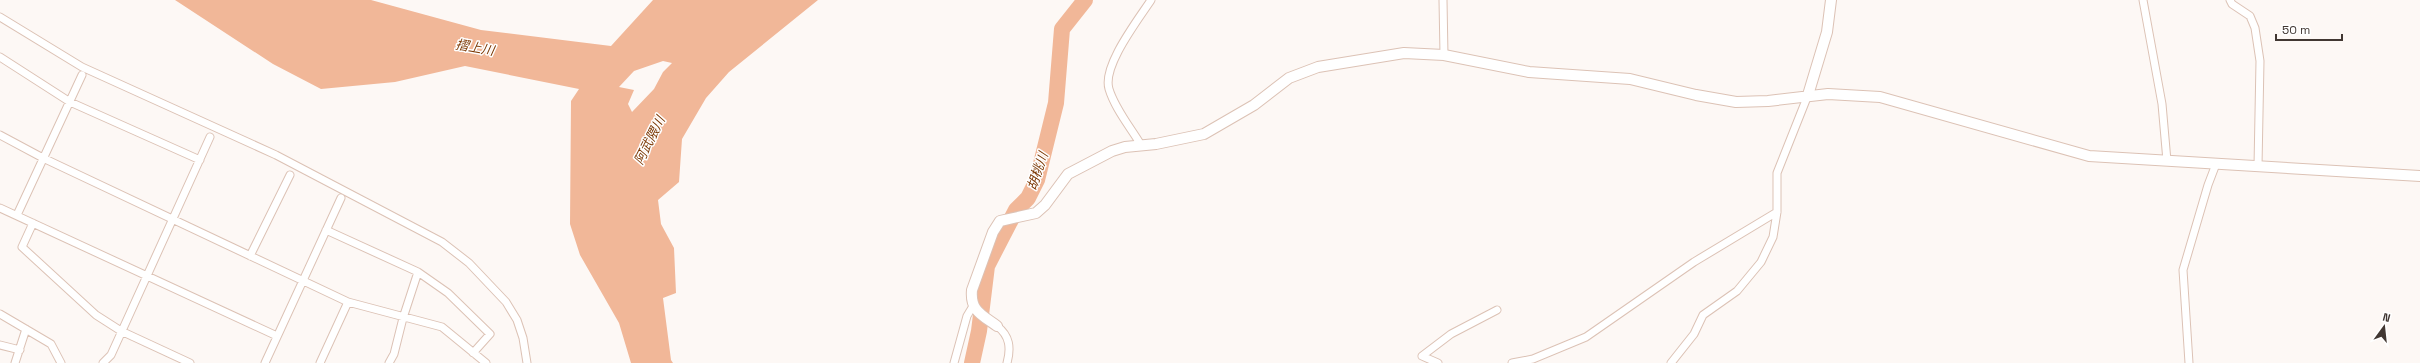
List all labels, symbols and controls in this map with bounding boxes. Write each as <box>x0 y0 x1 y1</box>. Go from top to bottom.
scale bar <box>2276 16 2342 42</box>
text: 50 m <box>2282 22 2310 38</box>
water label: 摺上川 <box>454 36 498 60</box>
water label: 阿武隈川 <box>630 111 670 167</box>
water label: 胡桃川 <box>1023 148 1053 192</box>
north arrow <box>2364 307 2404 347</box>
text: N <box>2381 310 2392 325</box>

